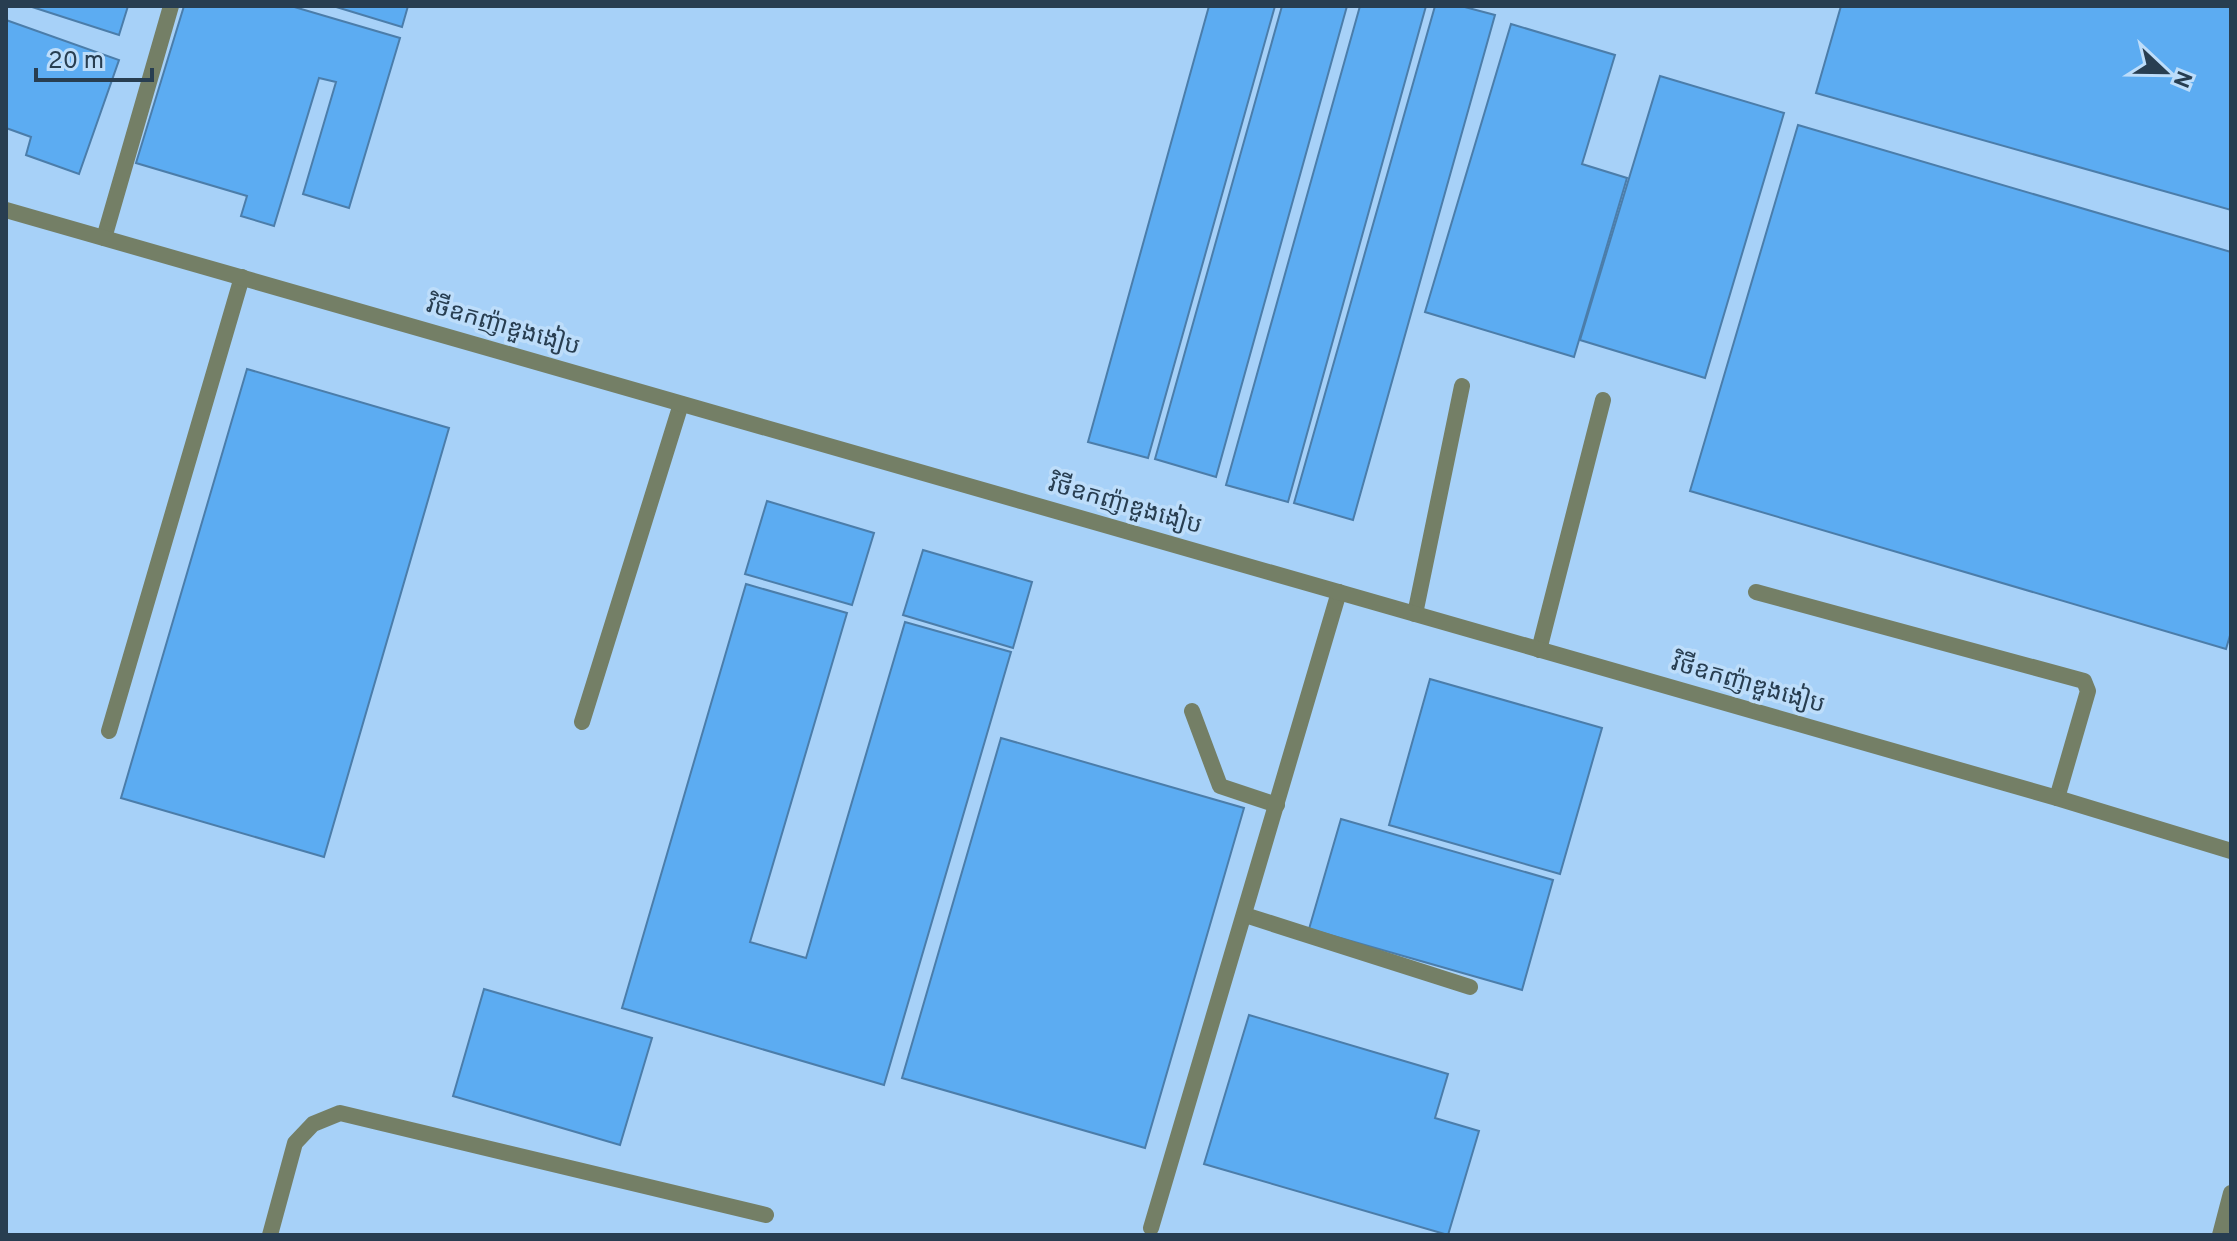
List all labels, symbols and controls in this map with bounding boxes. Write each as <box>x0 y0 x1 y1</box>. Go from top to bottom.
scale bar <box>36 32 152 82</box>
north arrow <box>2125 32 2205 112</box>
text: 20 m <box>48 47 104 77</box>
text: N <box>2166 66 2197 91</box>
street label: វិថីឧកញ៉ាឌួងងៀប <box>422 288 584 363</box>
street label: វិថីឧកញ៉ាឌួងងៀប <box>1044 467 1206 542</box>
street label: វិថីឧកញ៉ាឌួងងៀប <box>1667 646 1829 721</box>

